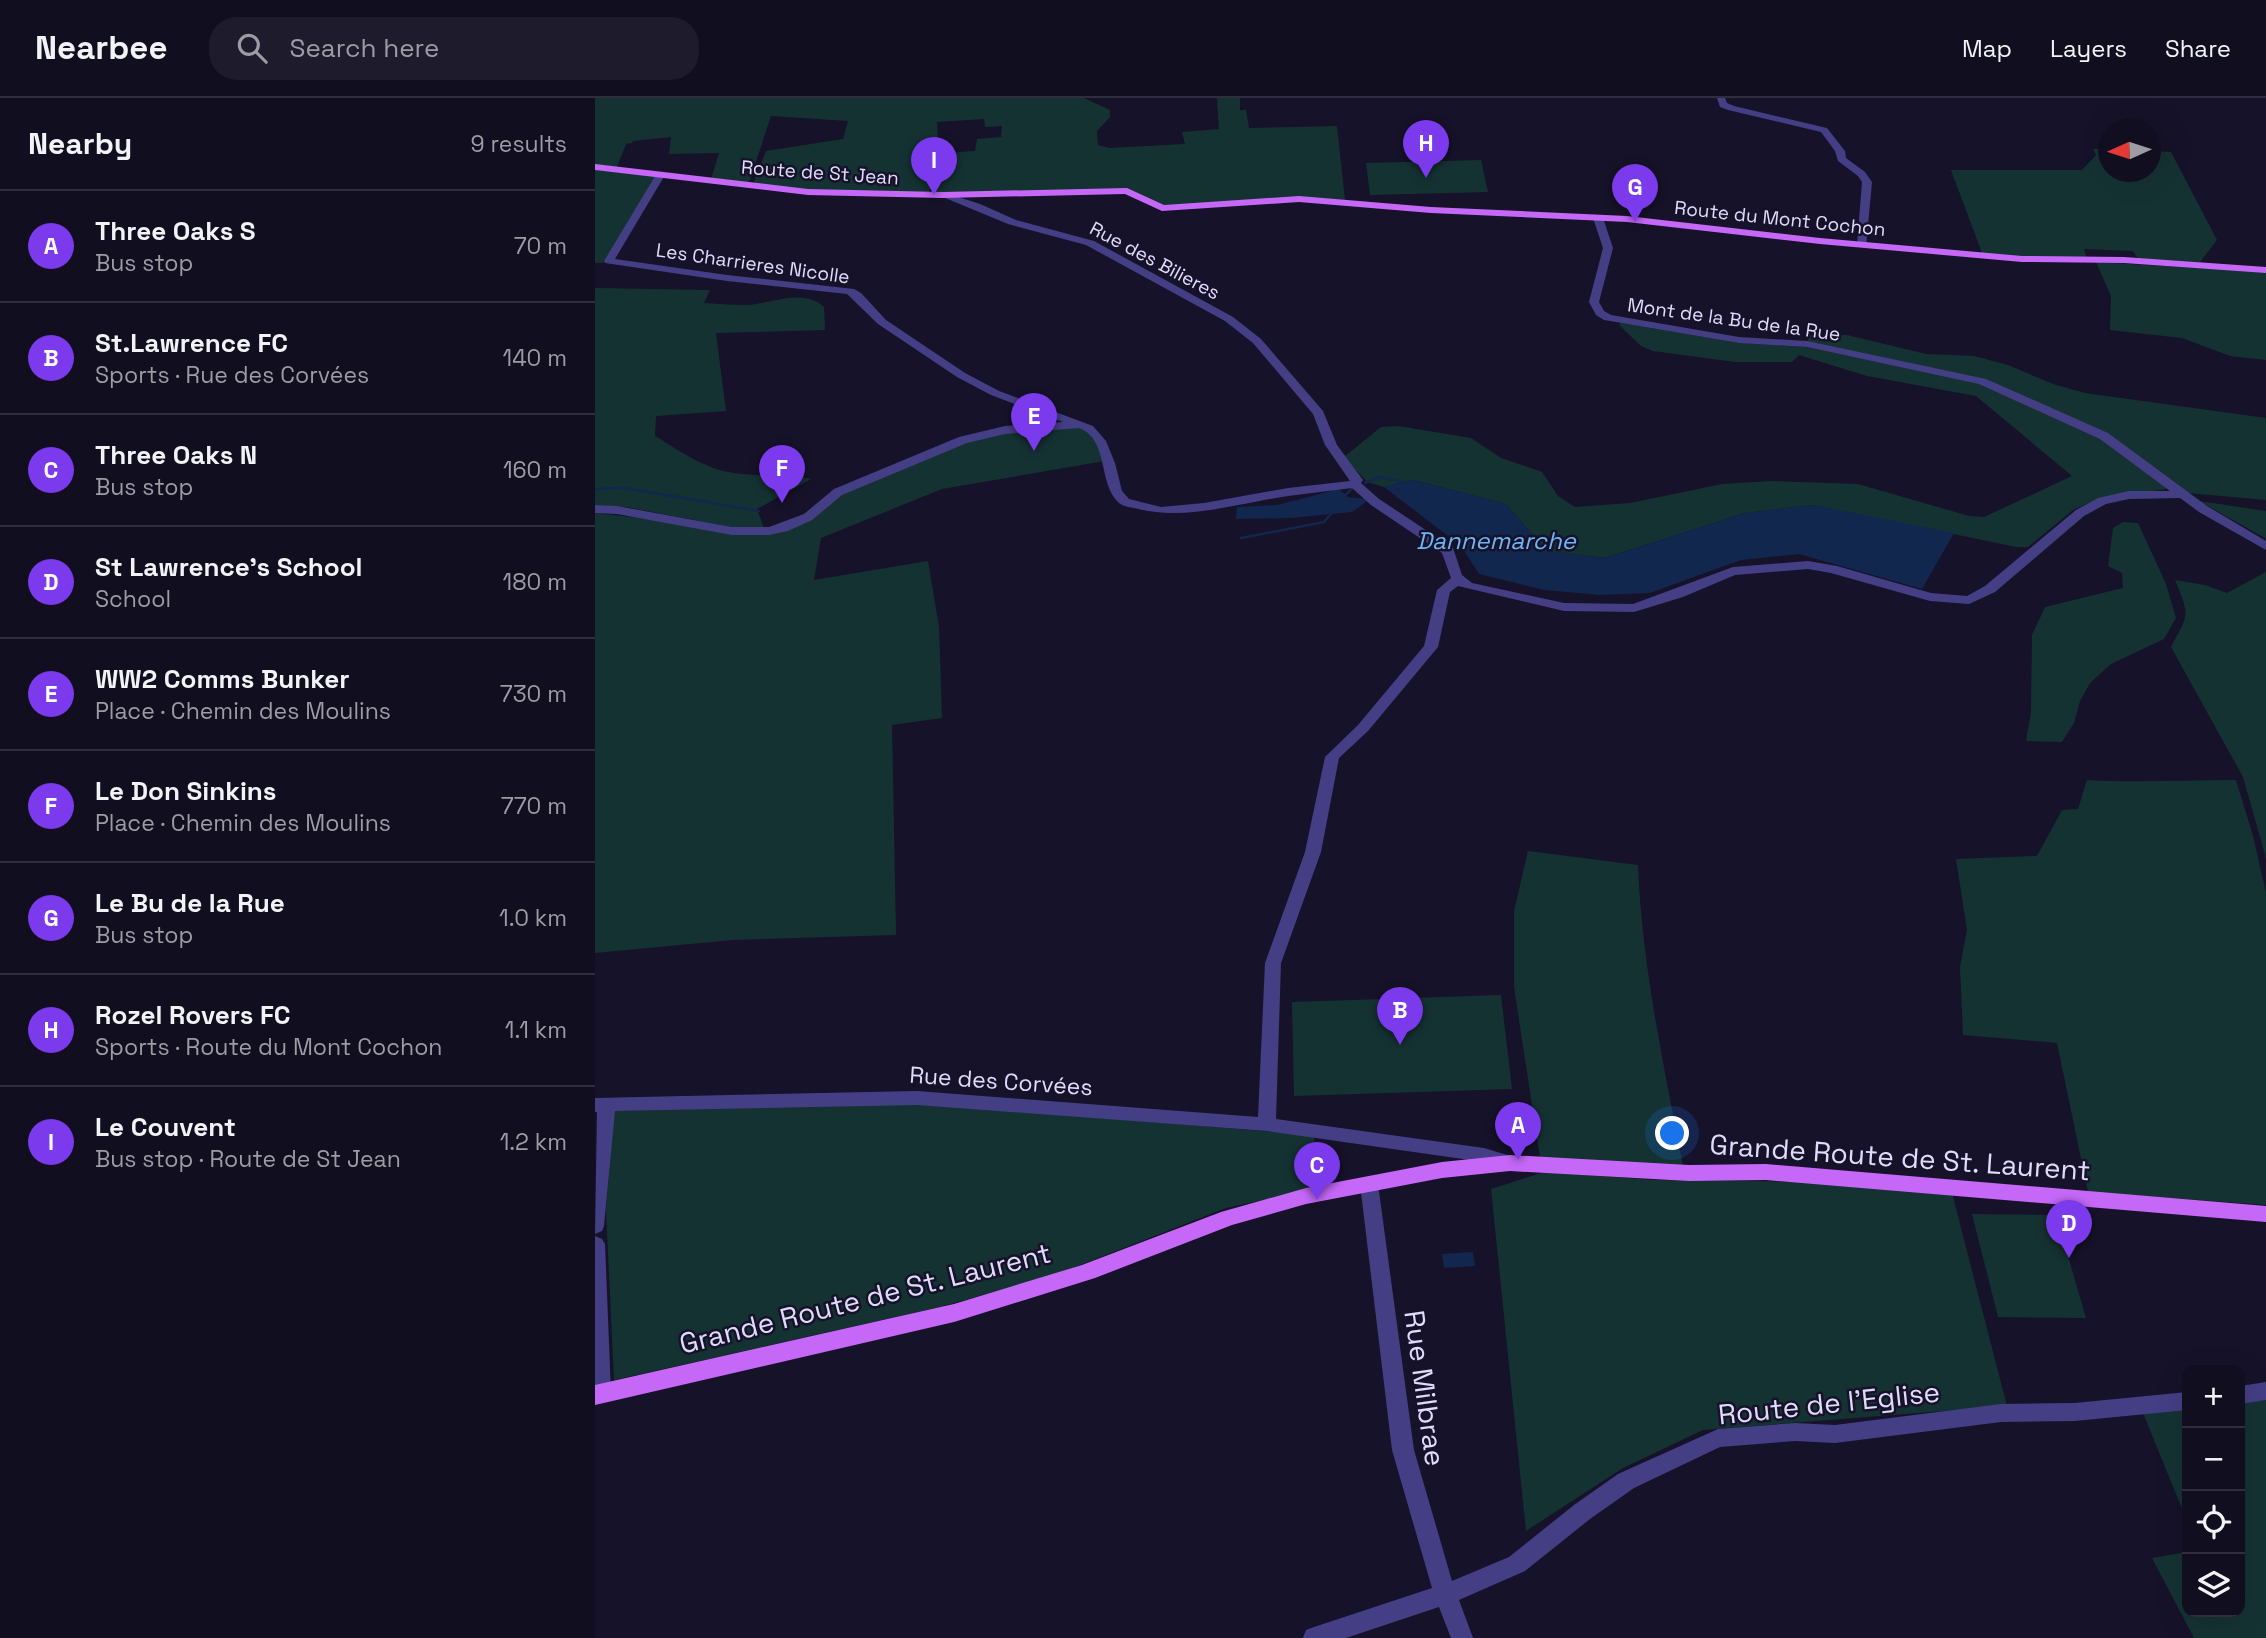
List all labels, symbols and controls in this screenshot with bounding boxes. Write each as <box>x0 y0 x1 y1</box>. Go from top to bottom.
search box <box>209 17 699 80</box>
text: Nearbee <box>35 27 167 69</box>
icon: search <box>233 29 271 67</box>
text: Search here <box>289 31 439 65</box>
text: Map <box>1962 33 2012 64</box>
text: Layers <box>2050 33 2127 64</box>
text: Share <box>2165 33 2231 64</box>
north arrow <box>2098 119 2161 182</box>
pin: H <box>1403 120 1449 178</box>
text: Nearby <box>28 124 132 163</box>
text: 9 results <box>471 129 567 159</box>
pin: I <box>911 137 957 195</box>
street label: Route de St Jean <box>740 155 900 190</box>
pin: G <box>1612 164 1658 222</box>
street label: Route du Mont Cochon <box>1673 195 1887 242</box>
text: Three Oaks S <box>95 214 256 248</box>
street label: Rue des Bilieres <box>1085 216 1224 305</box>
text: A <box>44 231 58 261</box>
text: 70 m <box>514 231 567 261</box>
street label: Les Charrieres Nicolle <box>654 238 851 289</box>
text: Bus stop <box>95 248 193 278</box>
street label: Mont de la Bu de la Rue <box>1626 292 1842 347</box>
text: St.Lawrence FC <box>95 326 288 360</box>
text: B <box>43 343 59 373</box>
text: 140 m <box>503 343 567 373</box>
text: Sports · Rue des Corvées <box>95 360 369 390</box>
pin: E <box>1011 393 1057 451</box>
text: Three Oaks N <box>95 438 257 472</box>
pin: F <box>759 445 805 503</box>
text: C <box>44 455 58 485</box>
text: 160 m <box>503 455 567 485</box>
text: Bus stop <box>95 472 193 502</box>
water label: Dannemarche <box>1416 525 1577 556</box>
text: St Lawrence's School <box>95 550 363 584</box>
text: D <box>43 567 59 597</box>
text: 180 m <box>503 567 567 597</box>
text: School <box>95 584 171 614</box>
text: WW2 Comms Bunker <box>95 662 350 696</box>
text: E <box>45 679 57 709</box>
text: 730 m <box>500 679 567 709</box>
text: Place · Chemin des Moulins <box>95 696 391 726</box>
text: Le Don Sinkins <box>95 774 276 808</box>
text: F <box>45 791 57 821</box>
text: 770 m <box>501 791 567 821</box>
text: Place · Chemin des Moulins <box>95 808 391 838</box>
text: Le Bu de la Rue <box>95 886 285 920</box>
text: G <box>43 903 59 933</box>
text: 1.0 km <box>499 903 567 933</box>
text: Bus stop <box>95 920 193 950</box>
pin: B <box>1377 987 1423 1045</box>
text: Rozel Rovers FC <box>95 998 290 1032</box>
text: H <box>43 1015 59 1045</box>
text: 1.1 km <box>505 1015 567 1045</box>
text: Sports · Route du Mont Cochon <box>95 1032 442 1062</box>
street label: Rue des Corvées <box>908 1060 1094 1102</box>
pin: A <box>1495 1102 1541 1160</box>
text: Le Couvent <box>95 1110 236 1144</box>
your location <box>1655 1116 1689 1150</box>
street label: Grande Route de St. Laurent <box>1708 1126 2092 1188</box>
text: I <box>48 1127 54 1157</box>
text: 1.2 km <box>500 1127 567 1157</box>
pin: C <box>1294 1142 1340 1200</box>
text: Bus stop · Route de St Jean <box>95 1144 401 1174</box>
pin: D <box>2046 1200 2092 1258</box>
street label: Grande Route de St. Laurent <box>676 1234 1054 1362</box>
street label: Rue Milbrae <box>1396 1308 1454 1468</box>
map controls <box>2182 1365 2245 1617</box>
button: + <box>2182 1365 2245 1428</box>
street label: Route de l'Eglise <box>1716 1373 1942 1433</box>
button: − <box>2182 1428 2245 1491</box>
button: locate <box>2182 1491 2245 1554</box>
button: layers <box>2182 1554 2245 1617</box>

